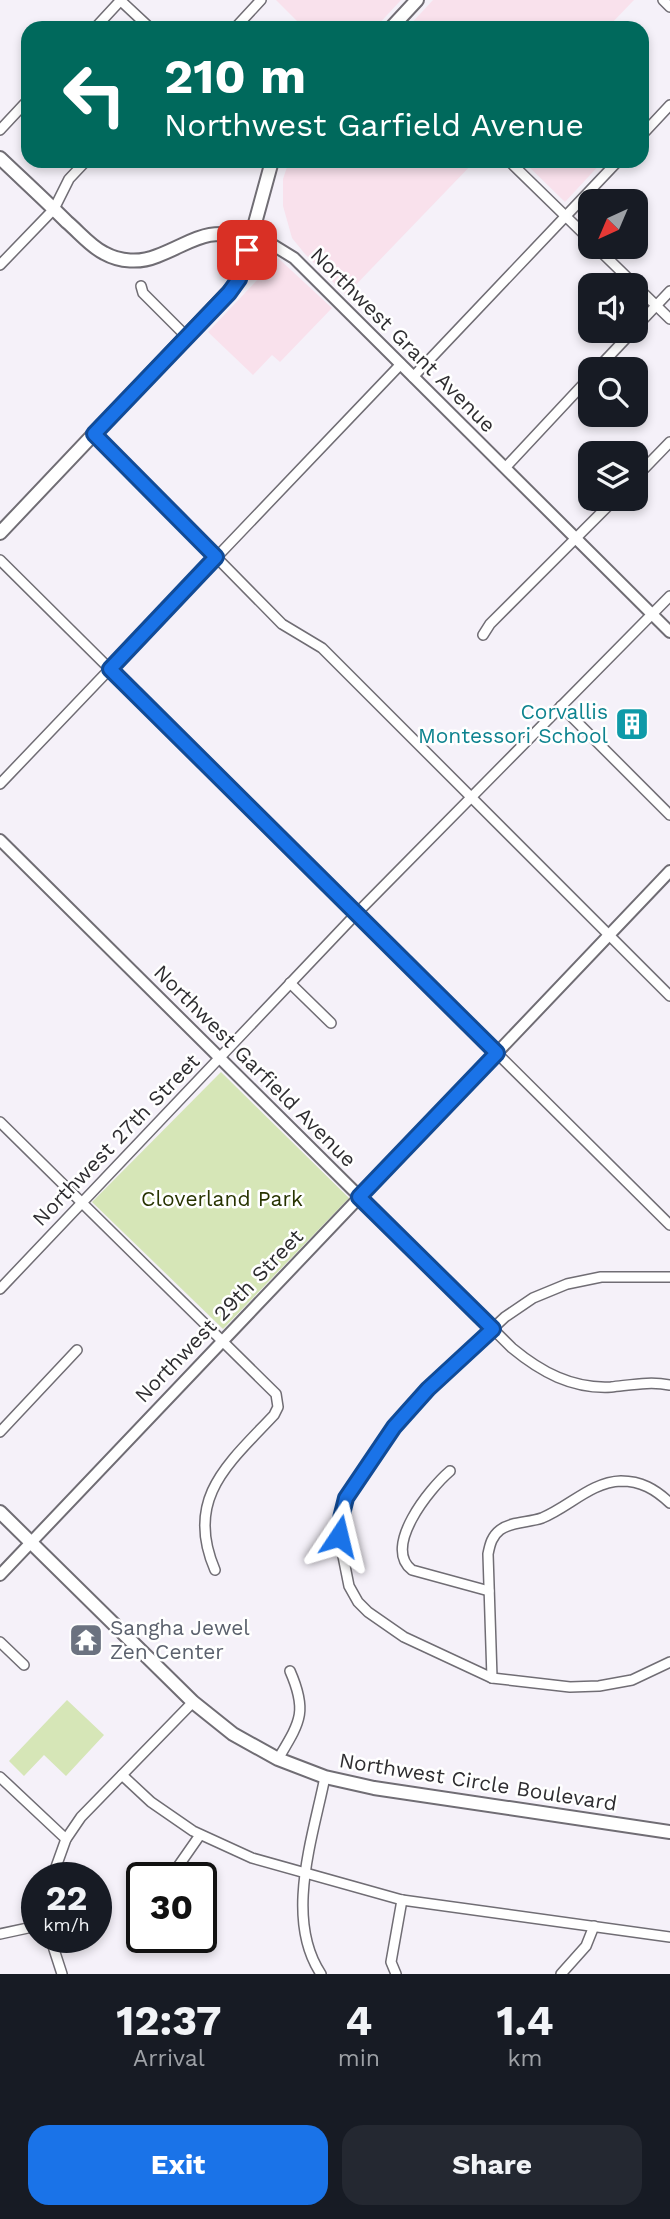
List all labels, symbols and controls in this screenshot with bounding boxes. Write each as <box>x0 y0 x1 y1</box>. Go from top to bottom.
text: 210 m <box>164 47 306 105</box>
icon: left <box>49 49 140 140</box>
text: Northwest Garfield Avenue <box>164 106 584 144</box>
north arrow <box>578 189 648 259</box>
map controls <box>578 189 648 511</box>
pin <box>217 220 277 280</box>
icon: arrive <box>228 231 266 269</box>
street label: Northwest Grant Avenue <box>306 242 501 437</box>
button: sound <box>578 273 648 343</box>
button: search <box>578 357 648 427</box>
button: layers <box>578 441 648 511</box>
place label: Corvallis Montessori School <box>418 699 609 748</box>
building icon: Corvallis Montessori School <box>613 705 651 743</box>
street label: Northwest Garfield Avenue <box>149 959 362 1172</box>
street label: Northwest 27th Street <box>27 1048 204 1231</box>
park label: Cloverland Park <box>141 1186 303 1211</box>
street label: Northwest 29th Street <box>129 1224 308 1407</box>
position arrow <box>302 1499 376 1573</box>
place label: Sangha Jewel Zen Center <box>110 1615 250 1664</box>
temple icon: Sangha Jewel Zen Center <box>67 1621 105 1659</box>
street label: Northwest Circle Boulevard <box>337 1747 619 1816</box>
speed limit sign: 30 <box>126 1862 217 1953</box>
text: 22 <box>46 1877 87 1919</box>
text: km/h <box>43 1914 90 1935</box>
text: 12:37 <box>116 1996 221 2045</box>
text: 4 <box>345 1996 372 2045</box>
text: 1.4 <box>496 1996 554 2045</box>
text: Arrival <box>133 2045 205 2072</box>
text: min <box>338 2045 380 2072</box>
text: km <box>508 2045 543 2072</box>
button: Exit <box>28 2125 328 2205</box>
button: Share <box>342 2125 642 2205</box>

